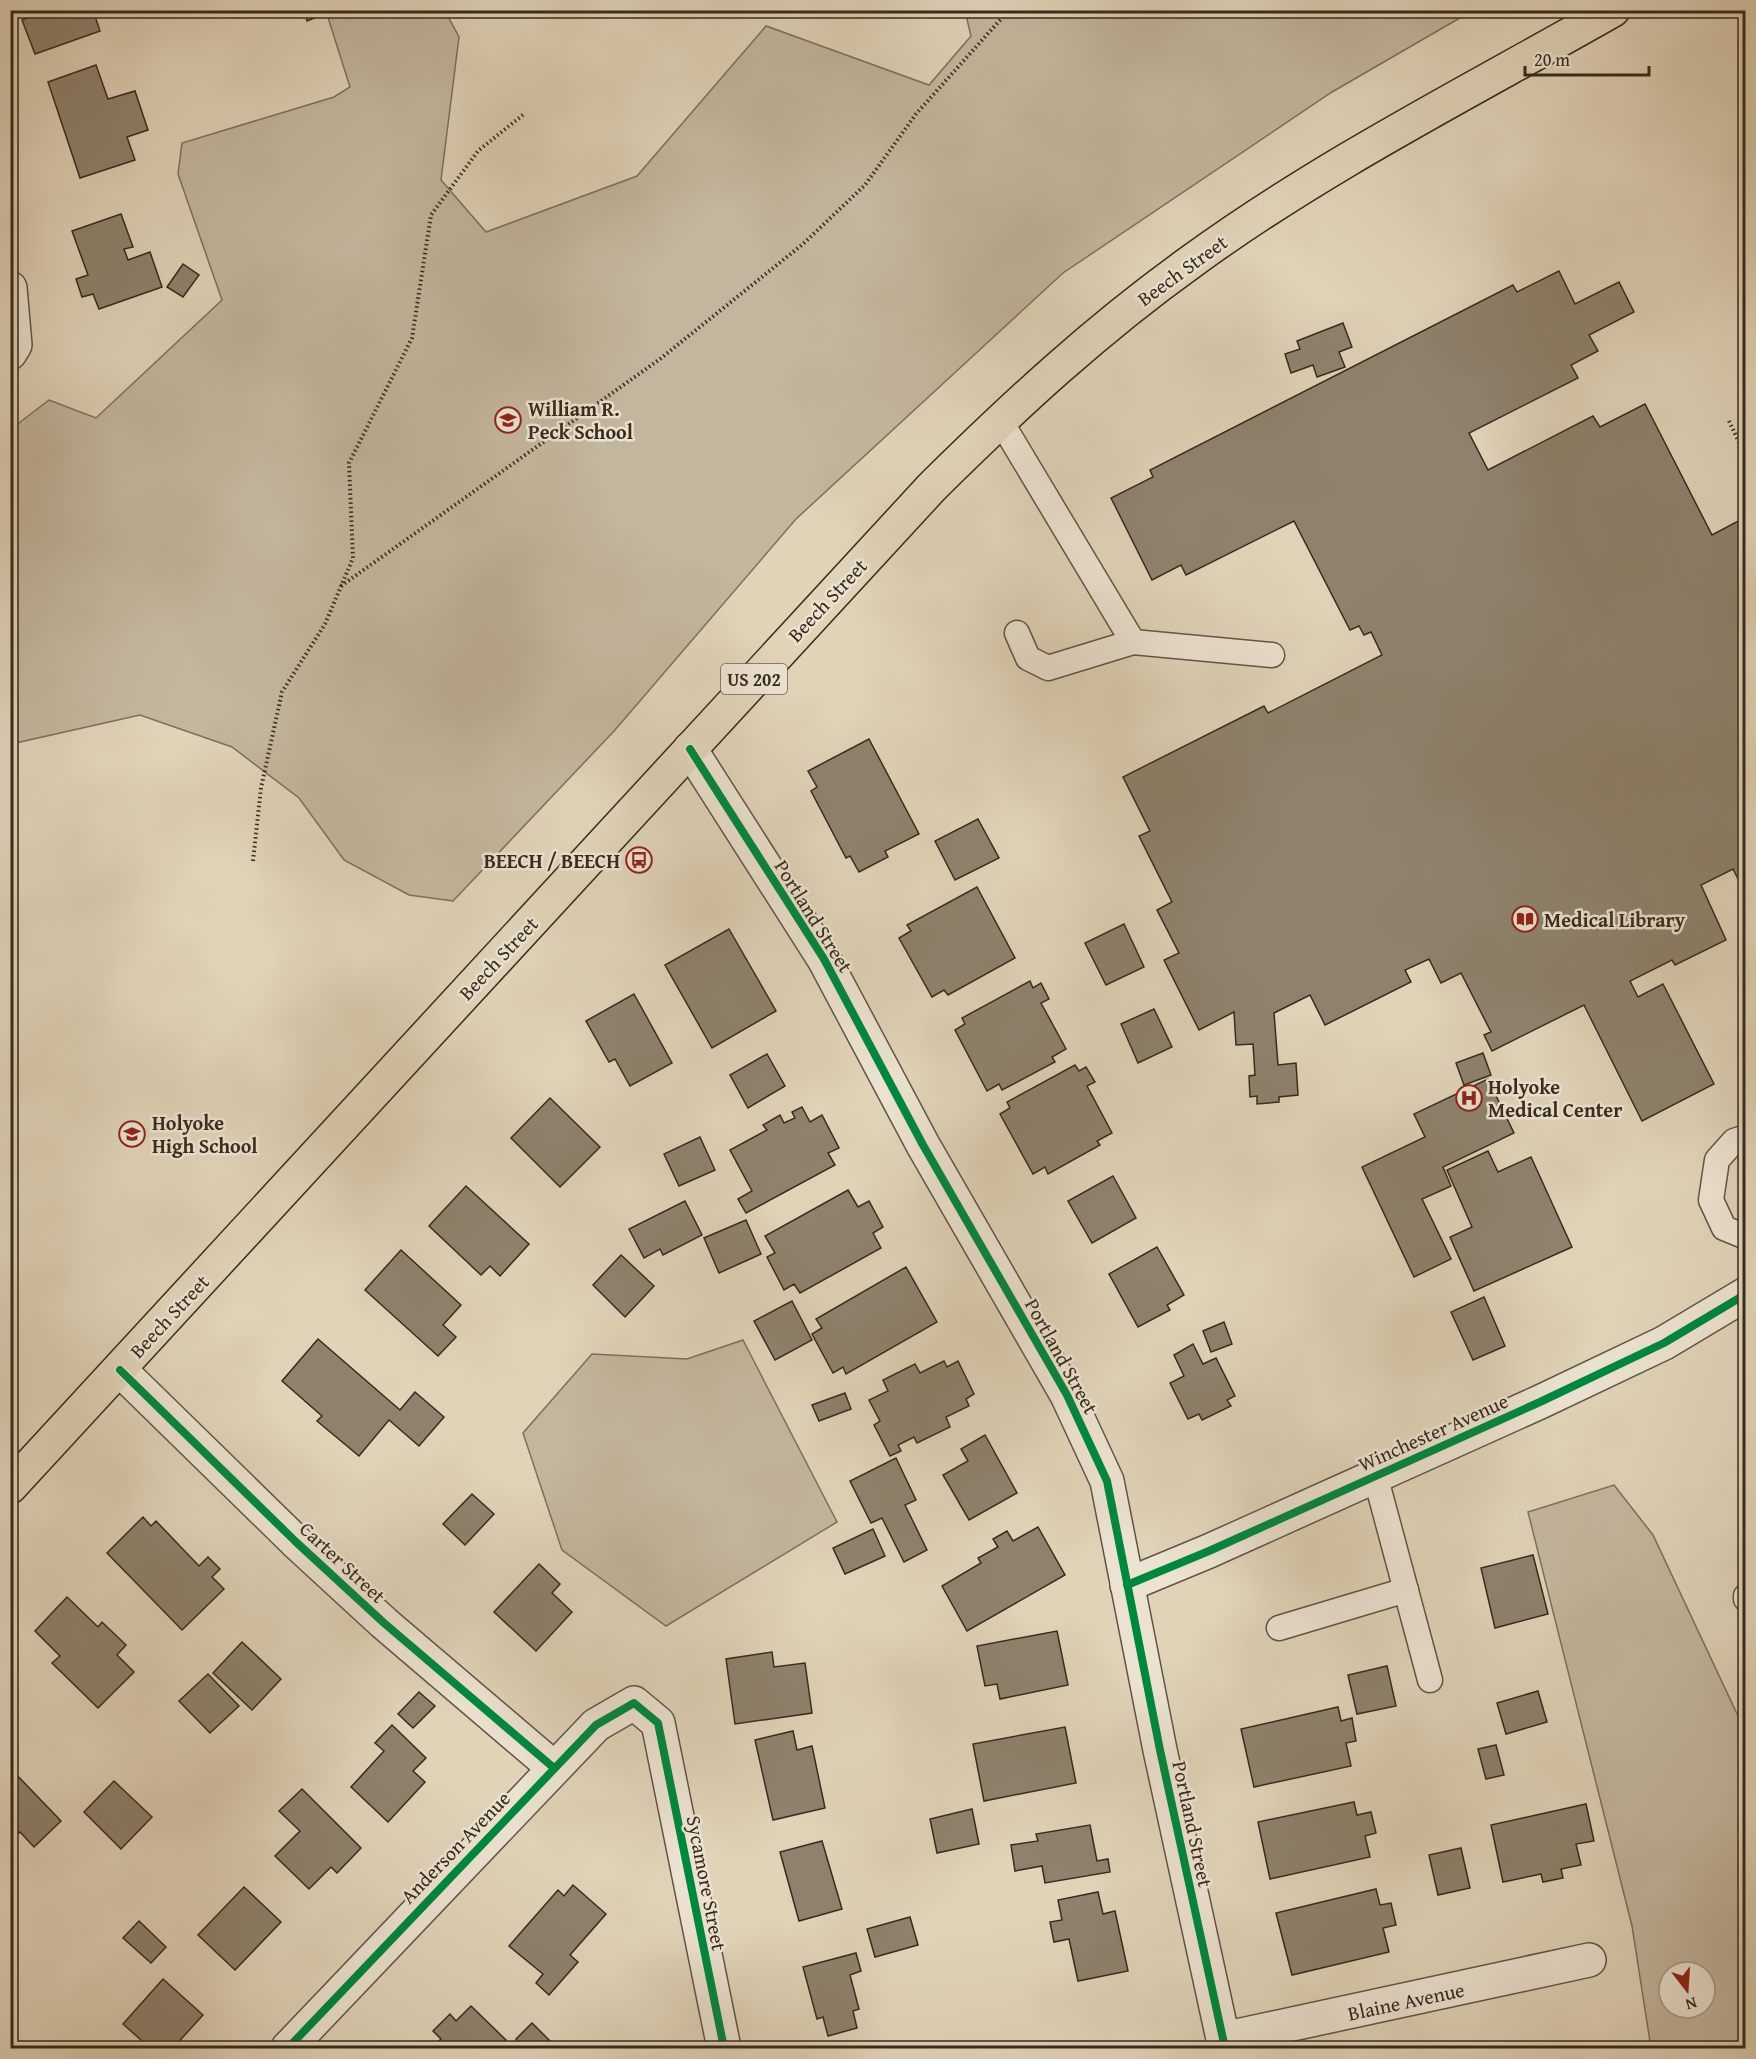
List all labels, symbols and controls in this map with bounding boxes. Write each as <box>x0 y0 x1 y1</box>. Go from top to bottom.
scale bar <box>1525 39 1650 77</box>
text: 20 m <box>1534 46 1570 73</box>
street label: Beech Street <box>1131 227 1233 313</box>
place label: William R. Peck School <box>528 394 633 446</box>
school or university icon: William R. Peck School <box>493 405 523 435</box>
street label: Beech Street <box>781 552 873 648</box>
road number: US 202 <box>721 664 787 694</box>
bus stop icon: BEECH / BEECH <box>624 845 654 875</box>
place label: BEECH / BEECH <box>484 846 620 875</box>
street label: Portland Street <box>768 854 860 978</box>
library icon: Medical Library <box>1510 904 1540 934</box>
place label: Medical Library <box>1544 905 1686 934</box>
street label: Beech Street <box>452 910 544 1006</box>
place label: Holyoke Medical Center <box>1488 1072 1622 1124</box>
hospital icon: Holyoke Medical Center <box>1454 1083 1484 1113</box>
place label: Holyoke High School <box>152 1108 258 1160</box>
school or university icon: Holyoke High School <box>117 1119 147 1149</box>
street label: Beech Street <box>123 1268 215 1364</box>
street label: Portland Street <box>1018 1293 1106 1419</box>
street label: Winchester Avenue <box>1353 1386 1513 1478</box>
street label: Carter Street <box>294 1514 392 1610</box>
street label: Portland Street <box>1165 1758 1221 1890</box>
street label: Anderson Avenue <box>394 1784 516 1910</box>
street label: Sycamore Street <box>680 1813 734 1953</box>
north arrow <box>1657 1960 1717 2020</box>
street label: Blaine Avenue <box>1345 1974 1467 2028</box>
text: N <box>1682 1991 1700 2017</box>

